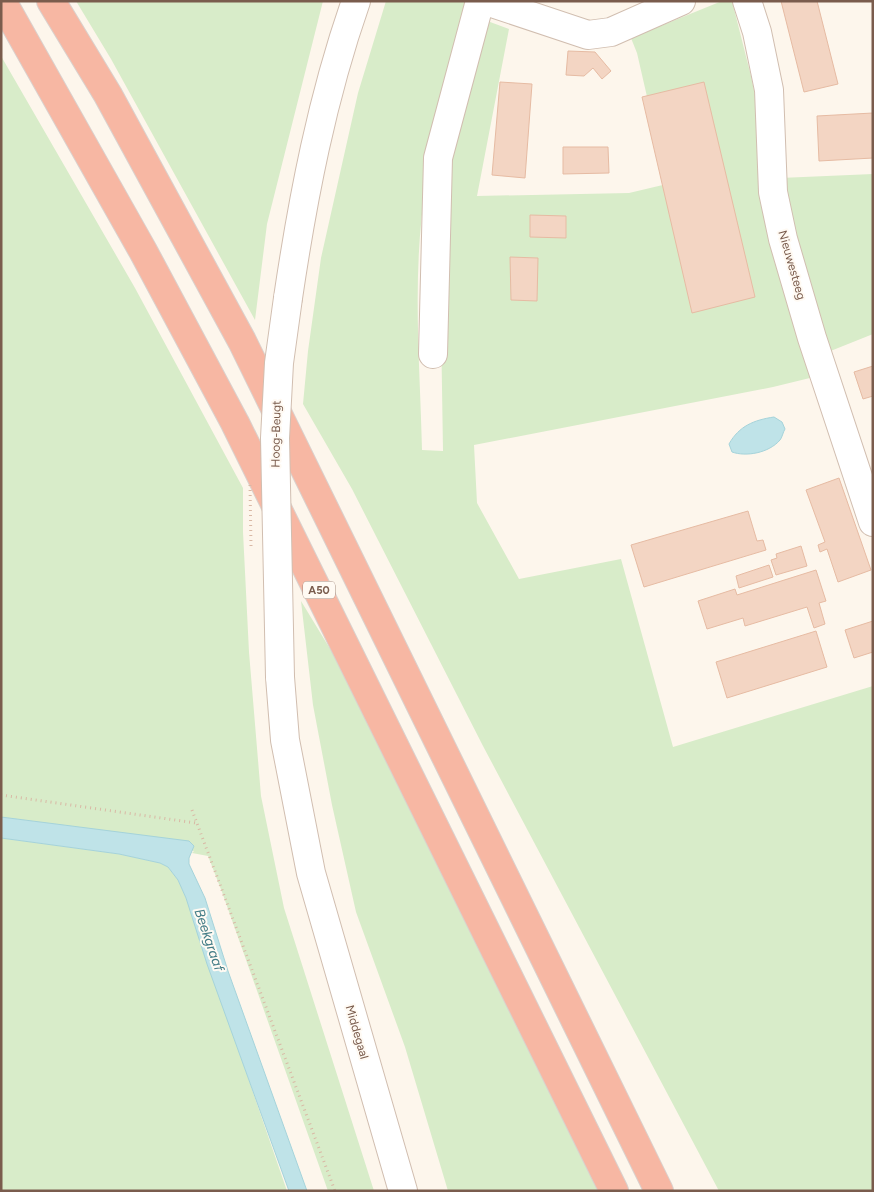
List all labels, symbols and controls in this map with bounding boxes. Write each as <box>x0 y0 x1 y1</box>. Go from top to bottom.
street label: Nieuwesteeg <box>775 229 809 301</box>
street label: Hoog-Beugt <box>268 400 284 468</box>
road number: A50 <box>303 582 335 598</box>
water label: Beekgraaf <box>190 906 228 975</box>
street label: Middegaal <box>343 1003 371 1061</box>

